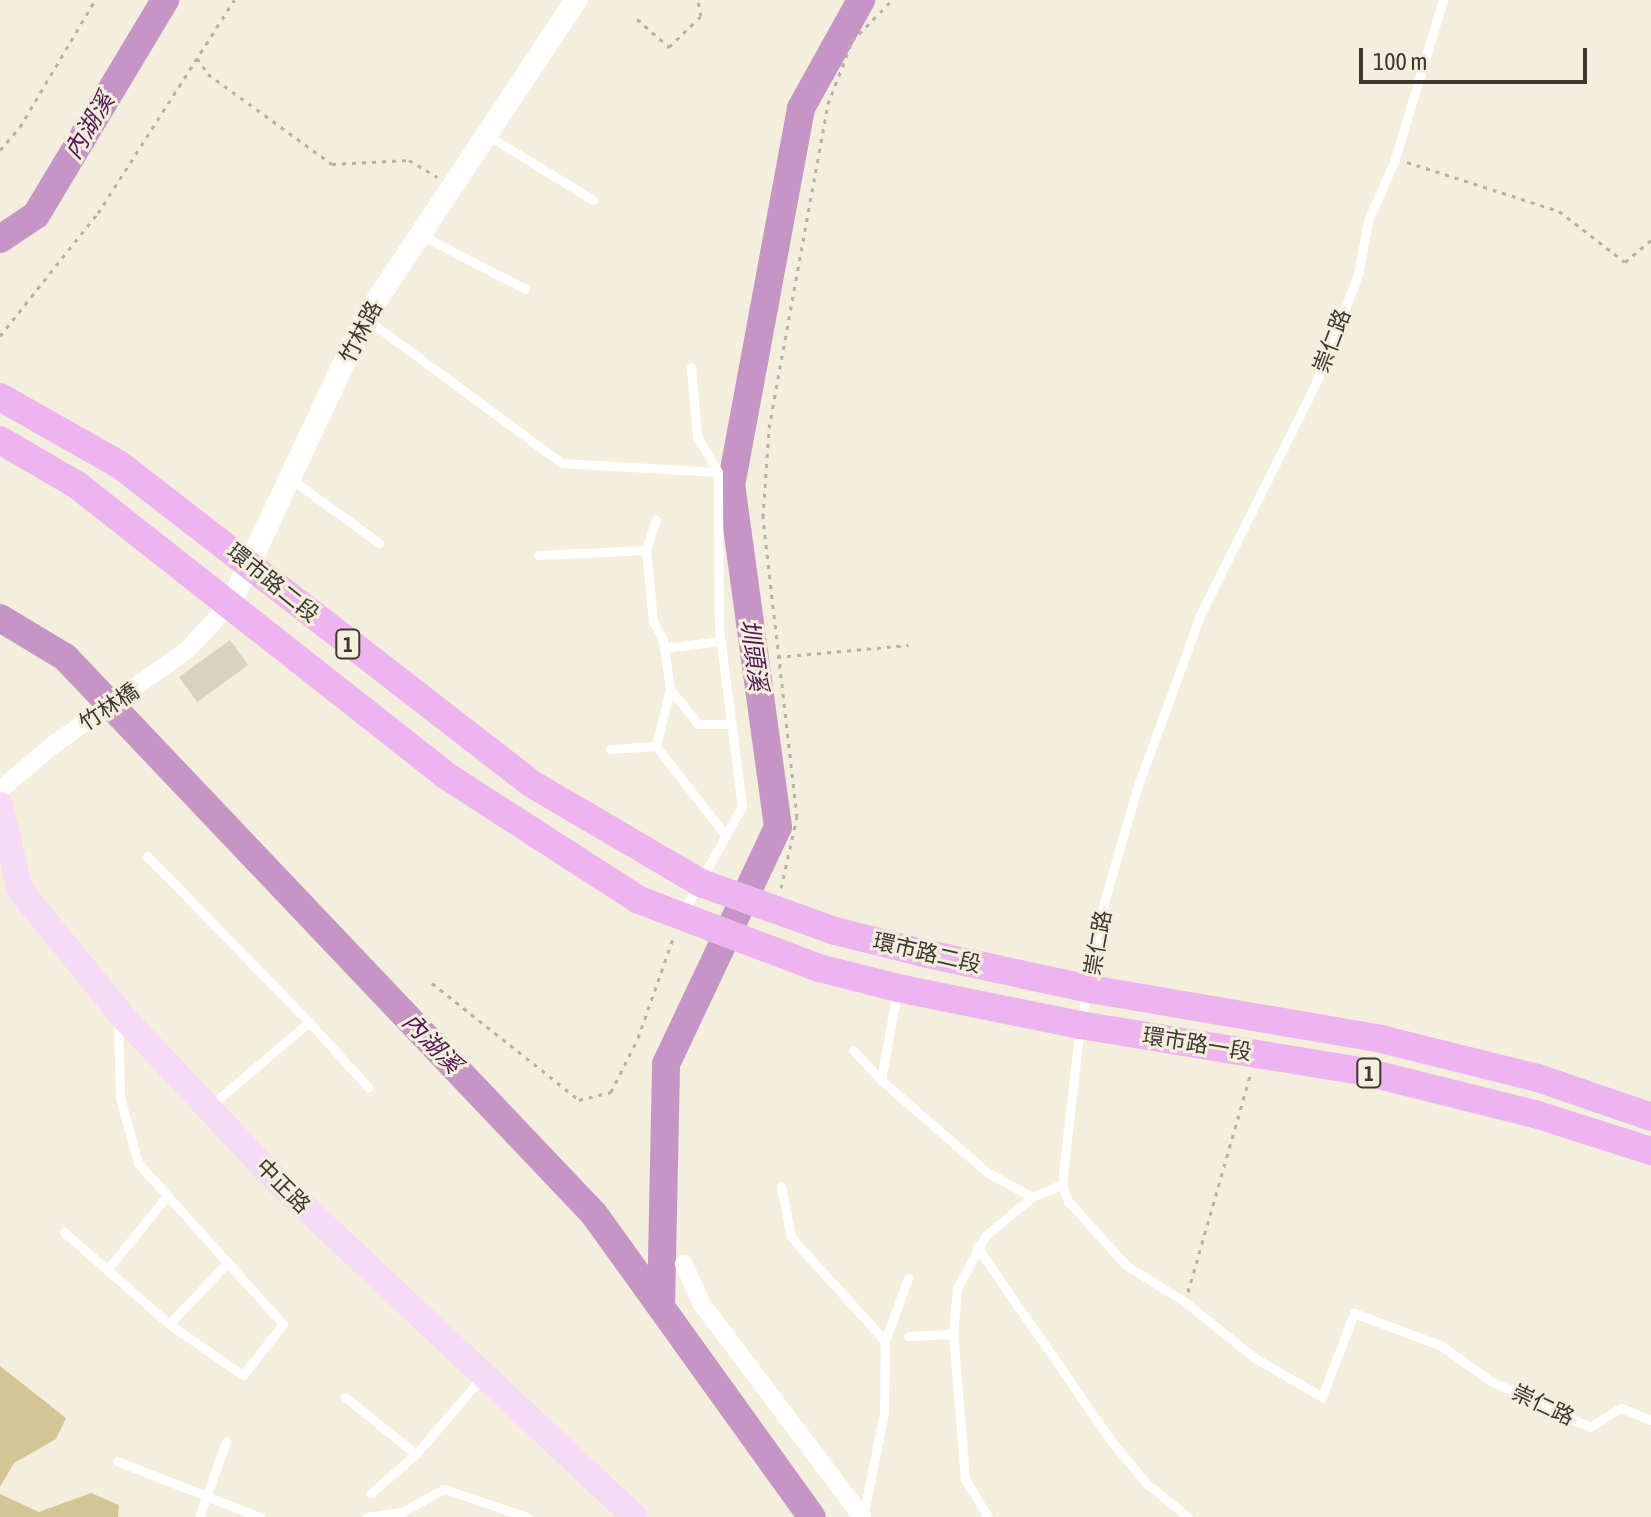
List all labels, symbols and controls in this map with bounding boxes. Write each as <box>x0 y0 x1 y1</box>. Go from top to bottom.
scale bar <box>1363 32 1591 82</box>
text: 100 m <box>1373 48 1427 75</box>
water label: 內湖溪 <box>58 88 120 164</box>
street label: 竹林路 <box>334 297 388 367</box>
street label: 崇仁路 <box>1308 305 1356 377</box>
street label: 環市路二段 <box>222 538 324 628</box>
water label: 圳頭溪 <box>735 617 773 693</box>
road number: 1 <box>334 628 362 660</box>
street label: 竹林橋 <box>74 678 144 736</box>
street label: 崇仁路 <box>1079 908 1117 978</box>
street label: 環市路二段 <box>870 928 984 978</box>
water label: 內湖溪 <box>397 1007 467 1079</box>
street label: 環市路一段 <box>1141 1022 1253 1066</box>
road number: 1 <box>1355 1057 1383 1089</box>
street label: 中正路 <box>250 1153 316 1219</box>
street label: 崇仁路 <box>1508 1379 1578 1431</box>

